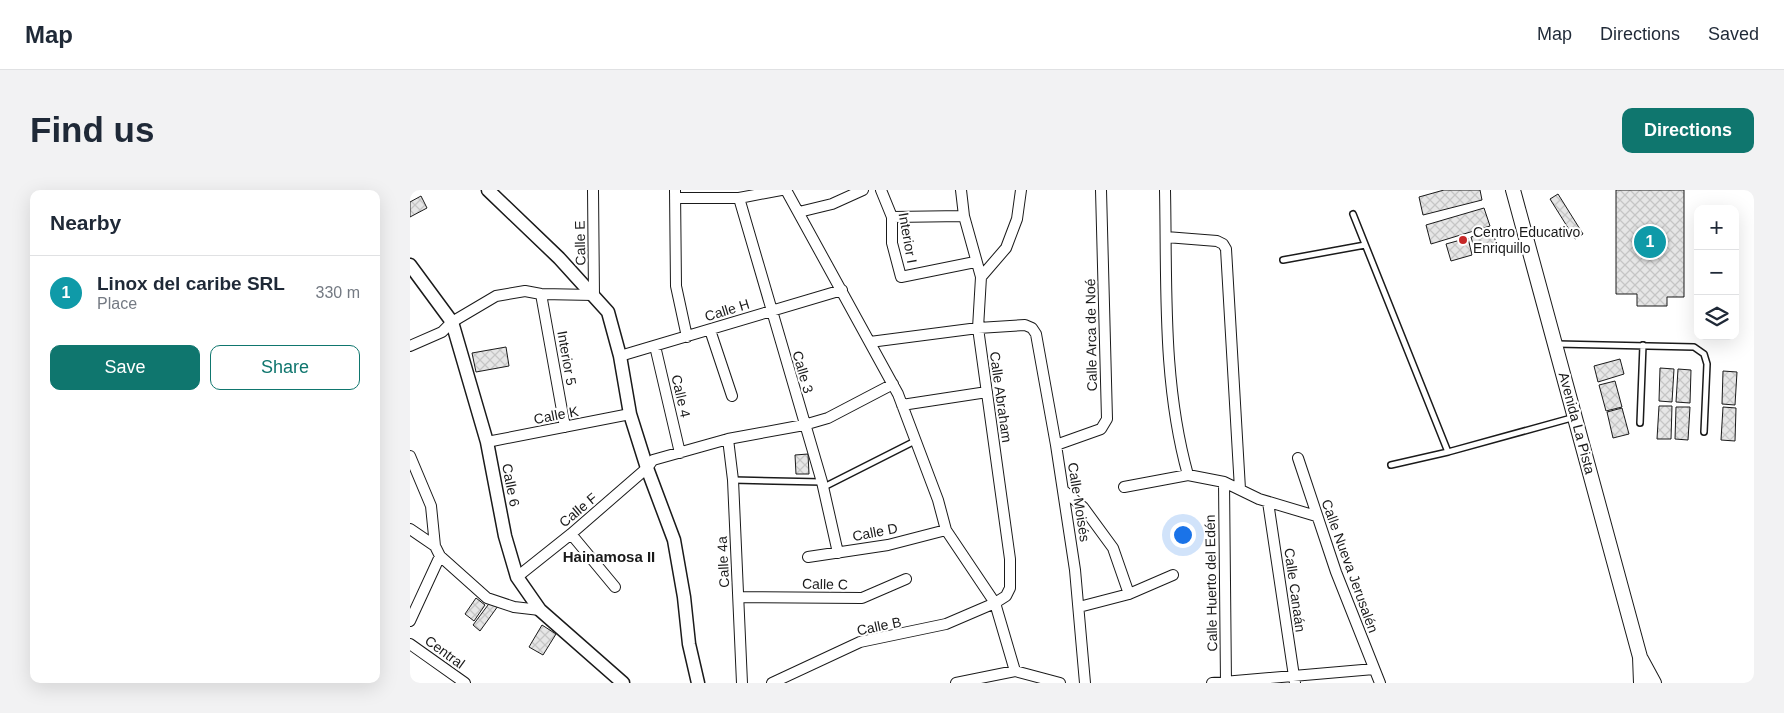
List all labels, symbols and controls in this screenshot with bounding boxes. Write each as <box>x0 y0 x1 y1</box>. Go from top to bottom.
text: Map <box>25 21 73 48</box>
text: Map <box>1537 24 1572 44</box>
text: Directions <box>1600 24 1680 44</box>
text: Saved <box>1708 24 1759 44</box>
button: Directions <box>1622 108 1754 153</box>
text: Find us <box>30 110 154 149</box>
map controls <box>1694 205 1739 340</box>
button: + <box>1694 205 1739 250</box>
text: Nearby <box>50 211 121 234</box>
street label: Interior I <box>896 211 920 265</box>
street label: Calle E <box>572 220 588 266</box>
pin: 1 <box>1634 223 1666 261</box>
place label: Centro Educativo Enriquillo <box>1473 224 1581 256</box>
marker: Centro Educativo Enriquillo <box>1457 234 1469 246</box>
button: − <box>1694 250 1739 295</box>
text: Linox del caribe SRL <box>97 273 285 294</box>
street label: Calle Arca de Noé <box>1082 278 1100 392</box>
text: 1 <box>62 284 70 301</box>
text: 330 m <box>316 284 360 301</box>
text: Place <box>97 295 137 312</box>
button: layers <box>1694 295 1739 340</box>
street label: Calle H <box>703 296 751 324</box>
street label: Interior 5 <box>554 329 580 387</box>
button: Save <box>50 345 200 390</box>
button: Share <box>210 345 360 390</box>
street label: Calle 3 <box>789 349 817 395</box>
street label: Calle Abraham <box>987 350 1015 444</box>
street label: Avenida La Pista <box>1556 370 1598 476</box>
street label: Calle 4 <box>668 373 694 419</box>
street label: Calle K <box>532 403 580 427</box>
street label: Calle Moisés <box>1065 461 1093 543</box>
street label: Calle 6 <box>499 462 523 508</box>
street label: Calle F <box>556 490 600 530</box>
street label: Calle Nueva Jerusalén <box>1318 497 1382 635</box>
street label: Calle Huerto del Edén <box>1202 514 1220 652</box>
street label: Calle D <box>851 520 899 544</box>
your location <box>1170 522 1196 548</box>
street label: Calle 4a <box>714 536 732 588</box>
street label: Calle Canaán <box>1281 547 1309 633</box>
district label: Hainamosa II <box>563 548 655 565</box>
street label: Calle C <box>802 576 848 592</box>
street label: Calle B <box>855 613 903 639</box>
street label: Central <box>422 632 468 672</box>

